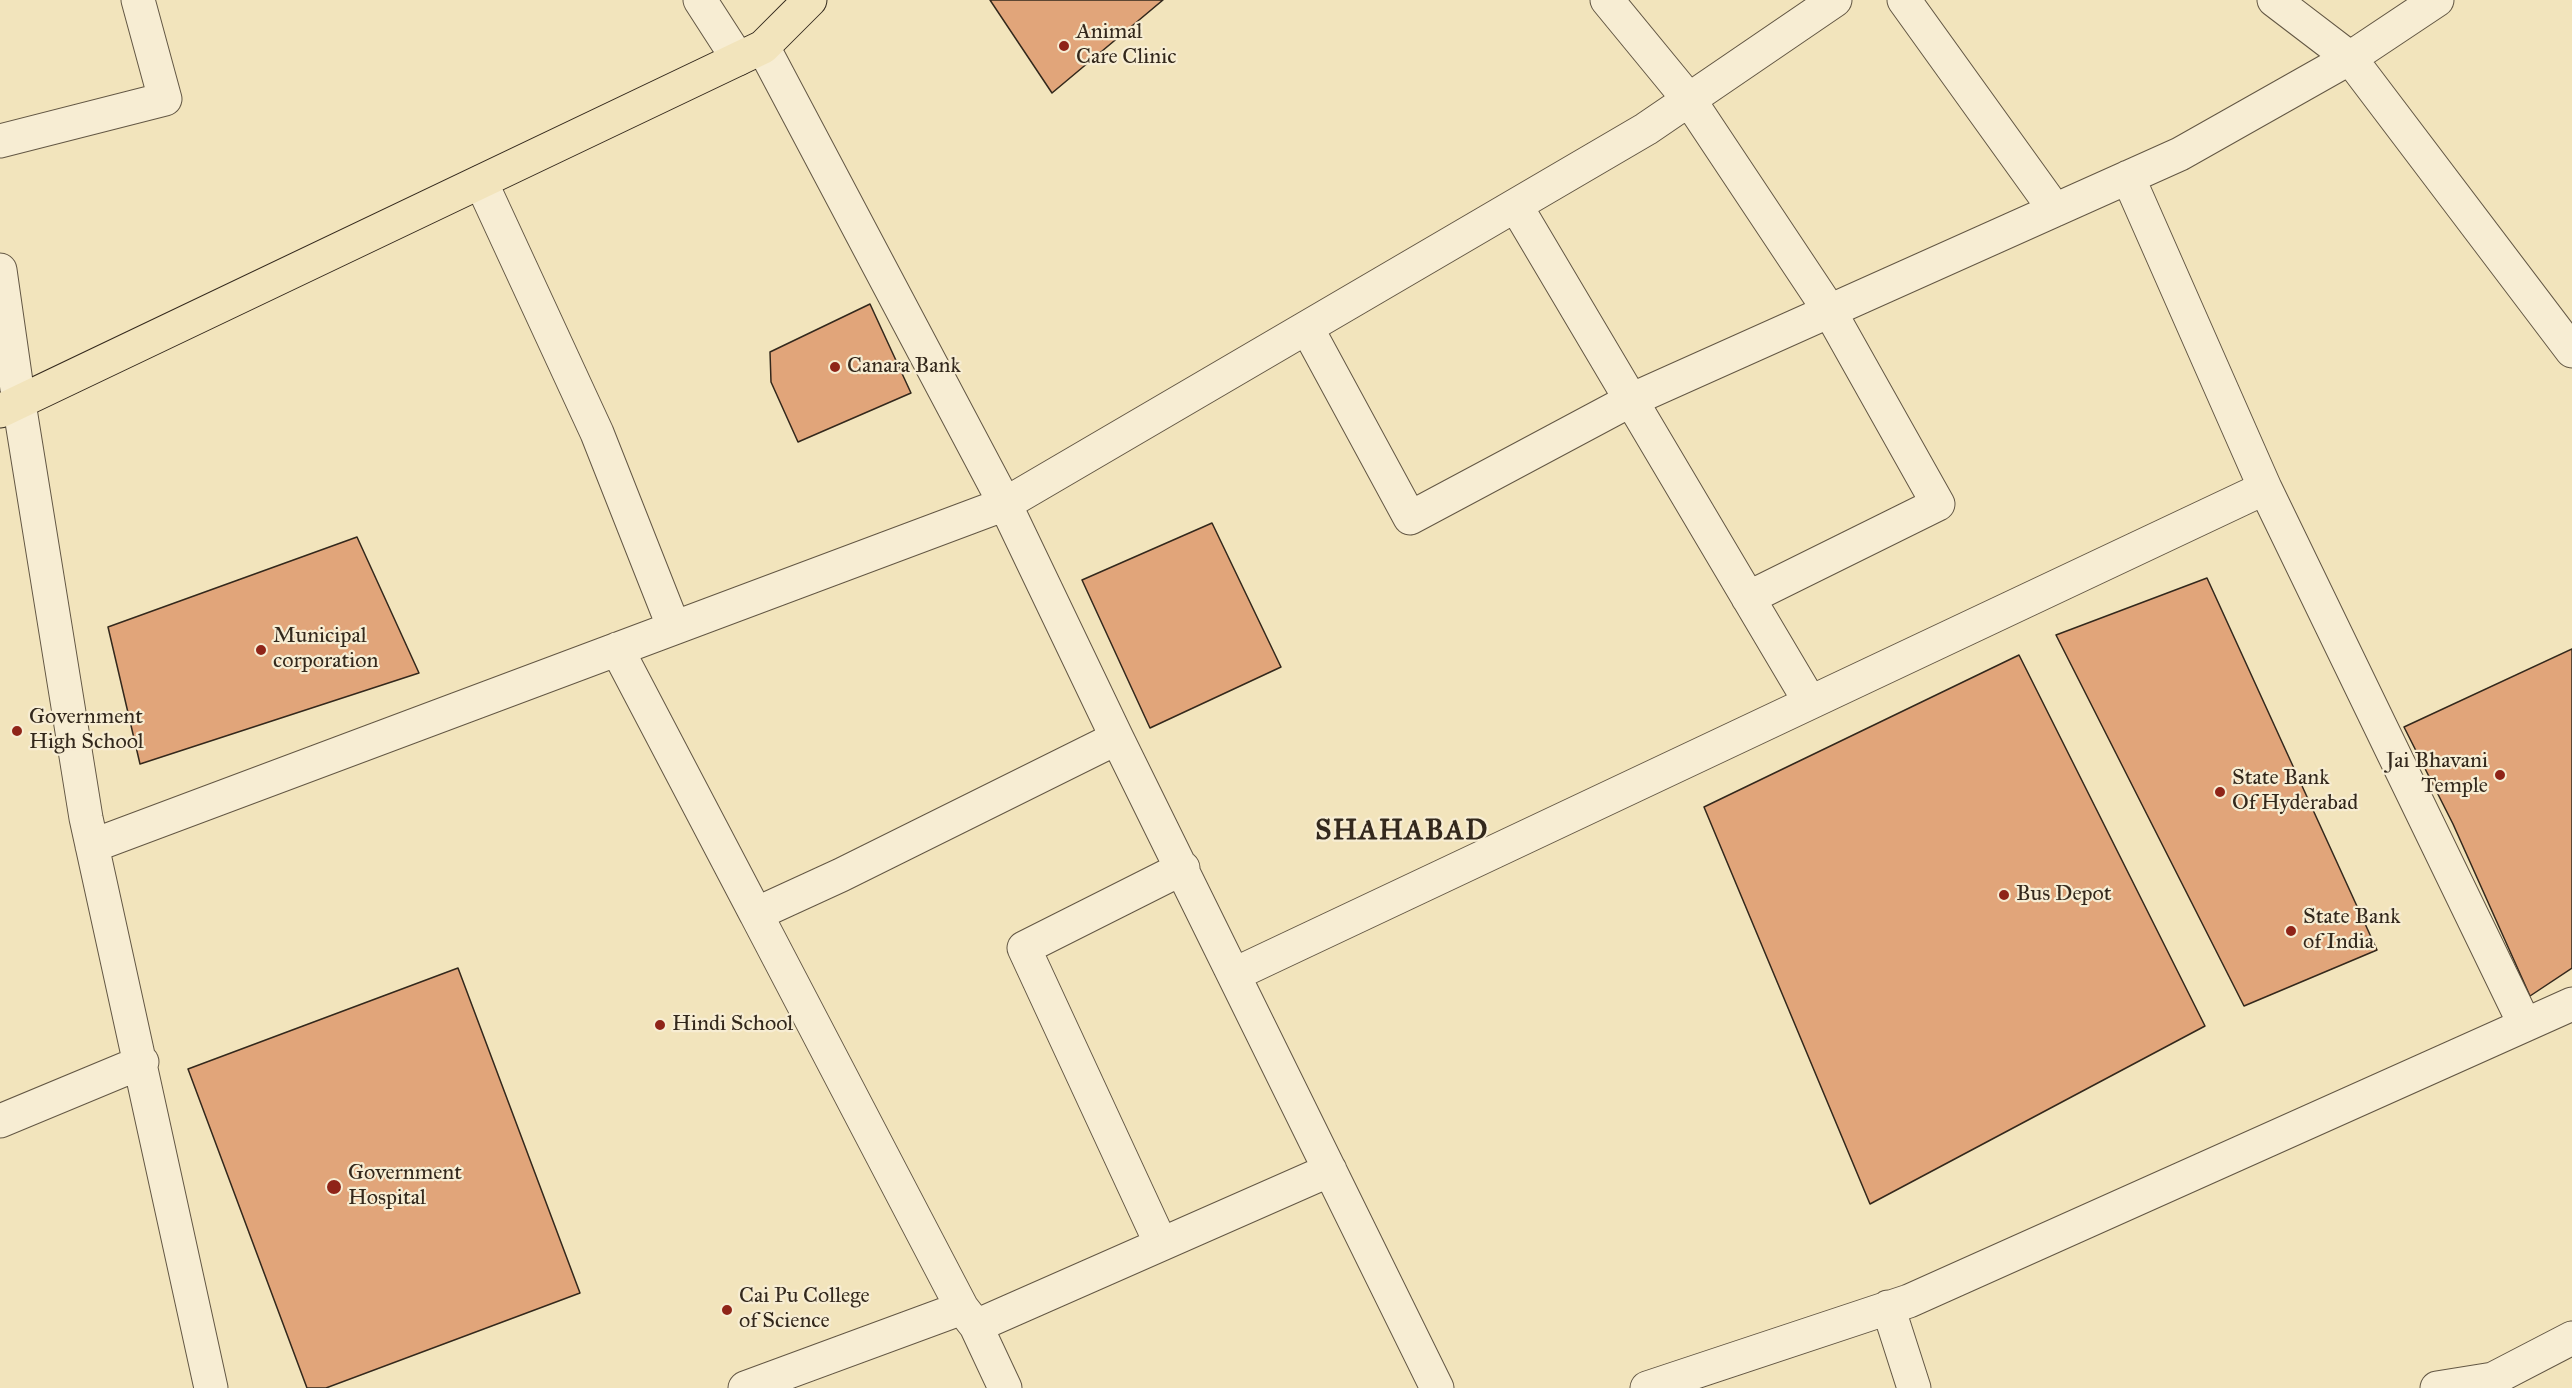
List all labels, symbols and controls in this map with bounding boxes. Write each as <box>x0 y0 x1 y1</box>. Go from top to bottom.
place label: Animal Care Clinic <box>1076 20 1176 72</box>
marker: Animal Care Clinic <box>1057 39 1071 53</box>
place label: Canara Bank <box>847 354 961 380</box>
marker: Canara Bank <box>828 360 842 374</box>
place label: Municipal corporation <box>273 624 378 676</box>
marker: Municipal corporation <box>254 643 268 657</box>
place label: Government High School <box>29 705 144 756</box>
marker: Government High School <box>10 724 24 738</box>
place label: Jai Bhavani Temple <box>2386 749 2488 800</box>
place label: State Bank Of Hyderabad <box>2232 766 2358 818</box>
marker: Jai Bhavani Temple <box>2493 768 2507 782</box>
marker: State Bank Of Hyderabad <box>2213 785 2227 799</box>
district label: SHAHABAD <box>1315 815 1489 849</box>
place label: Bus Depot <box>2016 882 2112 908</box>
marker: Bus Depot <box>1997 888 2011 902</box>
place label: State Bank of India <box>2303 905 2400 956</box>
marker: State Bank of India <box>2284 924 2298 938</box>
place label: Hindi School <box>672 1012 793 1038</box>
marker: Hindi School <box>653 1018 667 1032</box>
place label: Government Hospital <box>348 1161 462 1212</box>
marker: Government Hospital <box>325 1178 343 1196</box>
place label: Cai Pu College of Science <box>739 1284 870 1336</box>
marker: Cai Pu College of Science <box>720 1303 734 1317</box>

